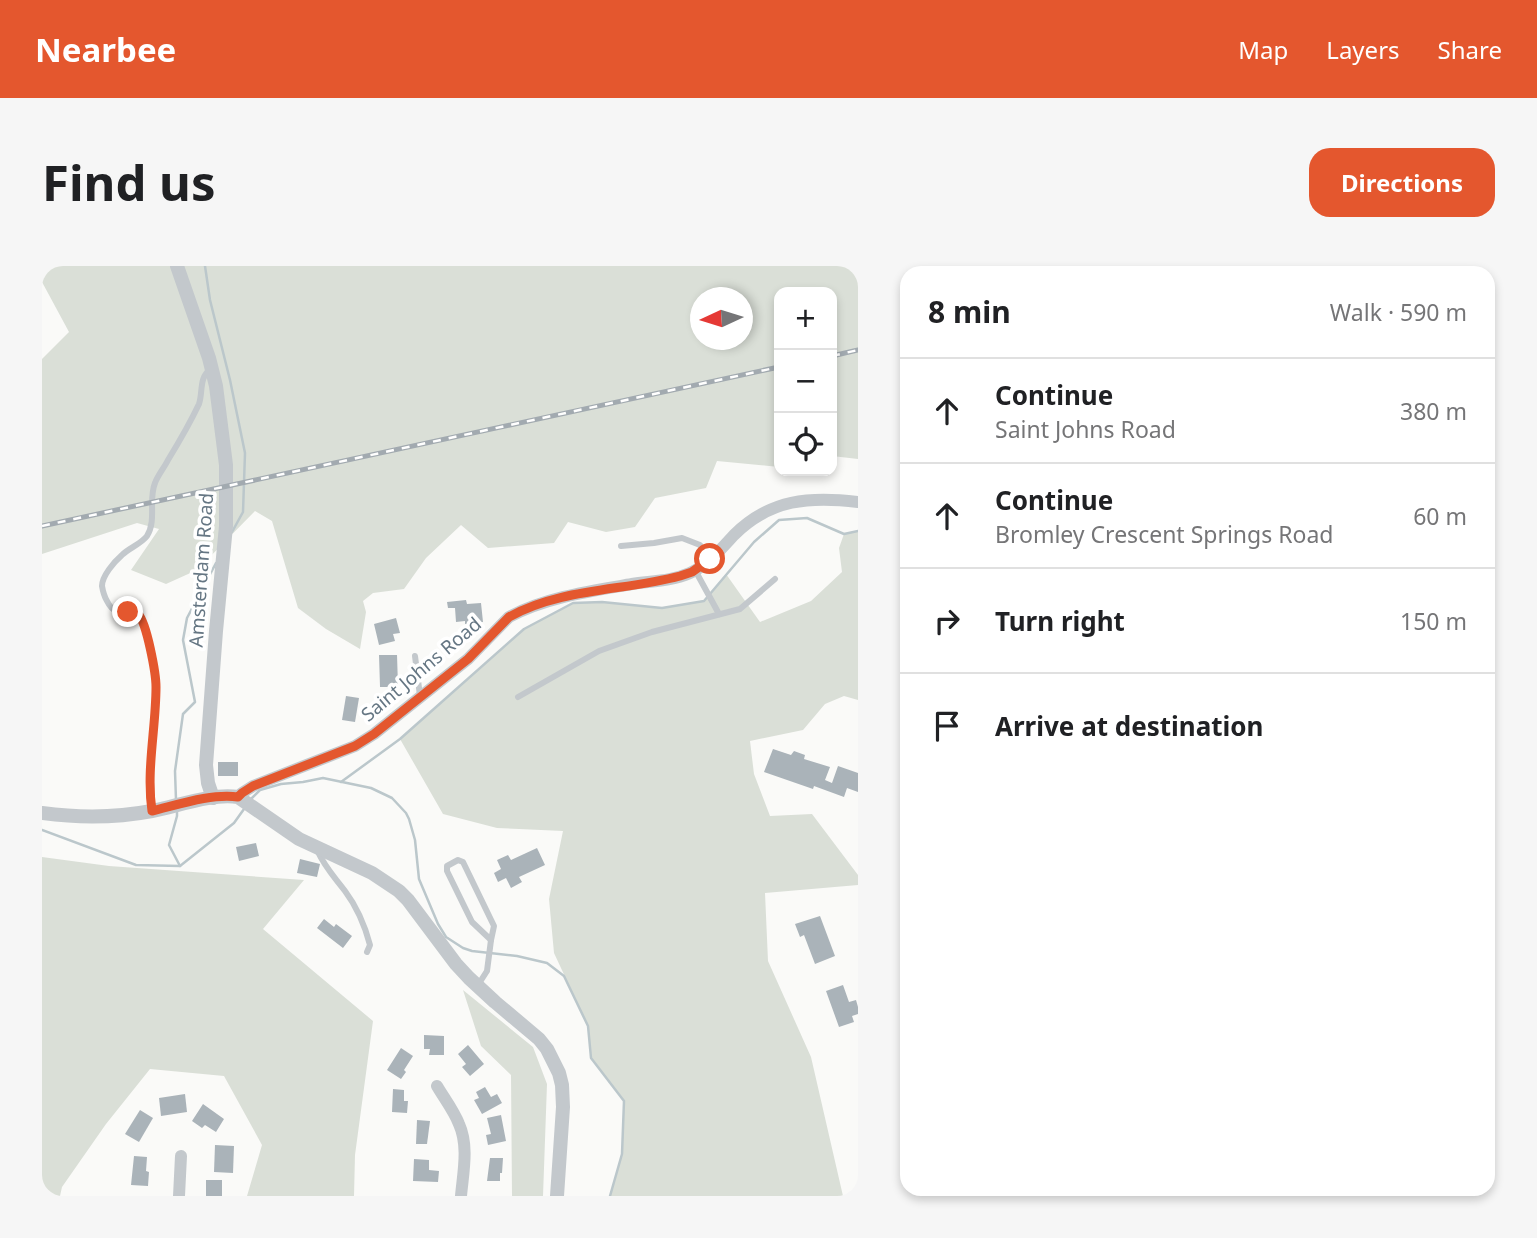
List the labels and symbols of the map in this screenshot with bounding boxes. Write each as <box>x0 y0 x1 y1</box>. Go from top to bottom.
north arrow <box>690 287 753 350</box>
street label: Amsterdam Road <box>183 492 219 648</box>
route start <box>694 543 725 574</box>
route end <box>112 596 143 627</box>
street label: Saint Johns Road <box>355 611 487 727</box>

